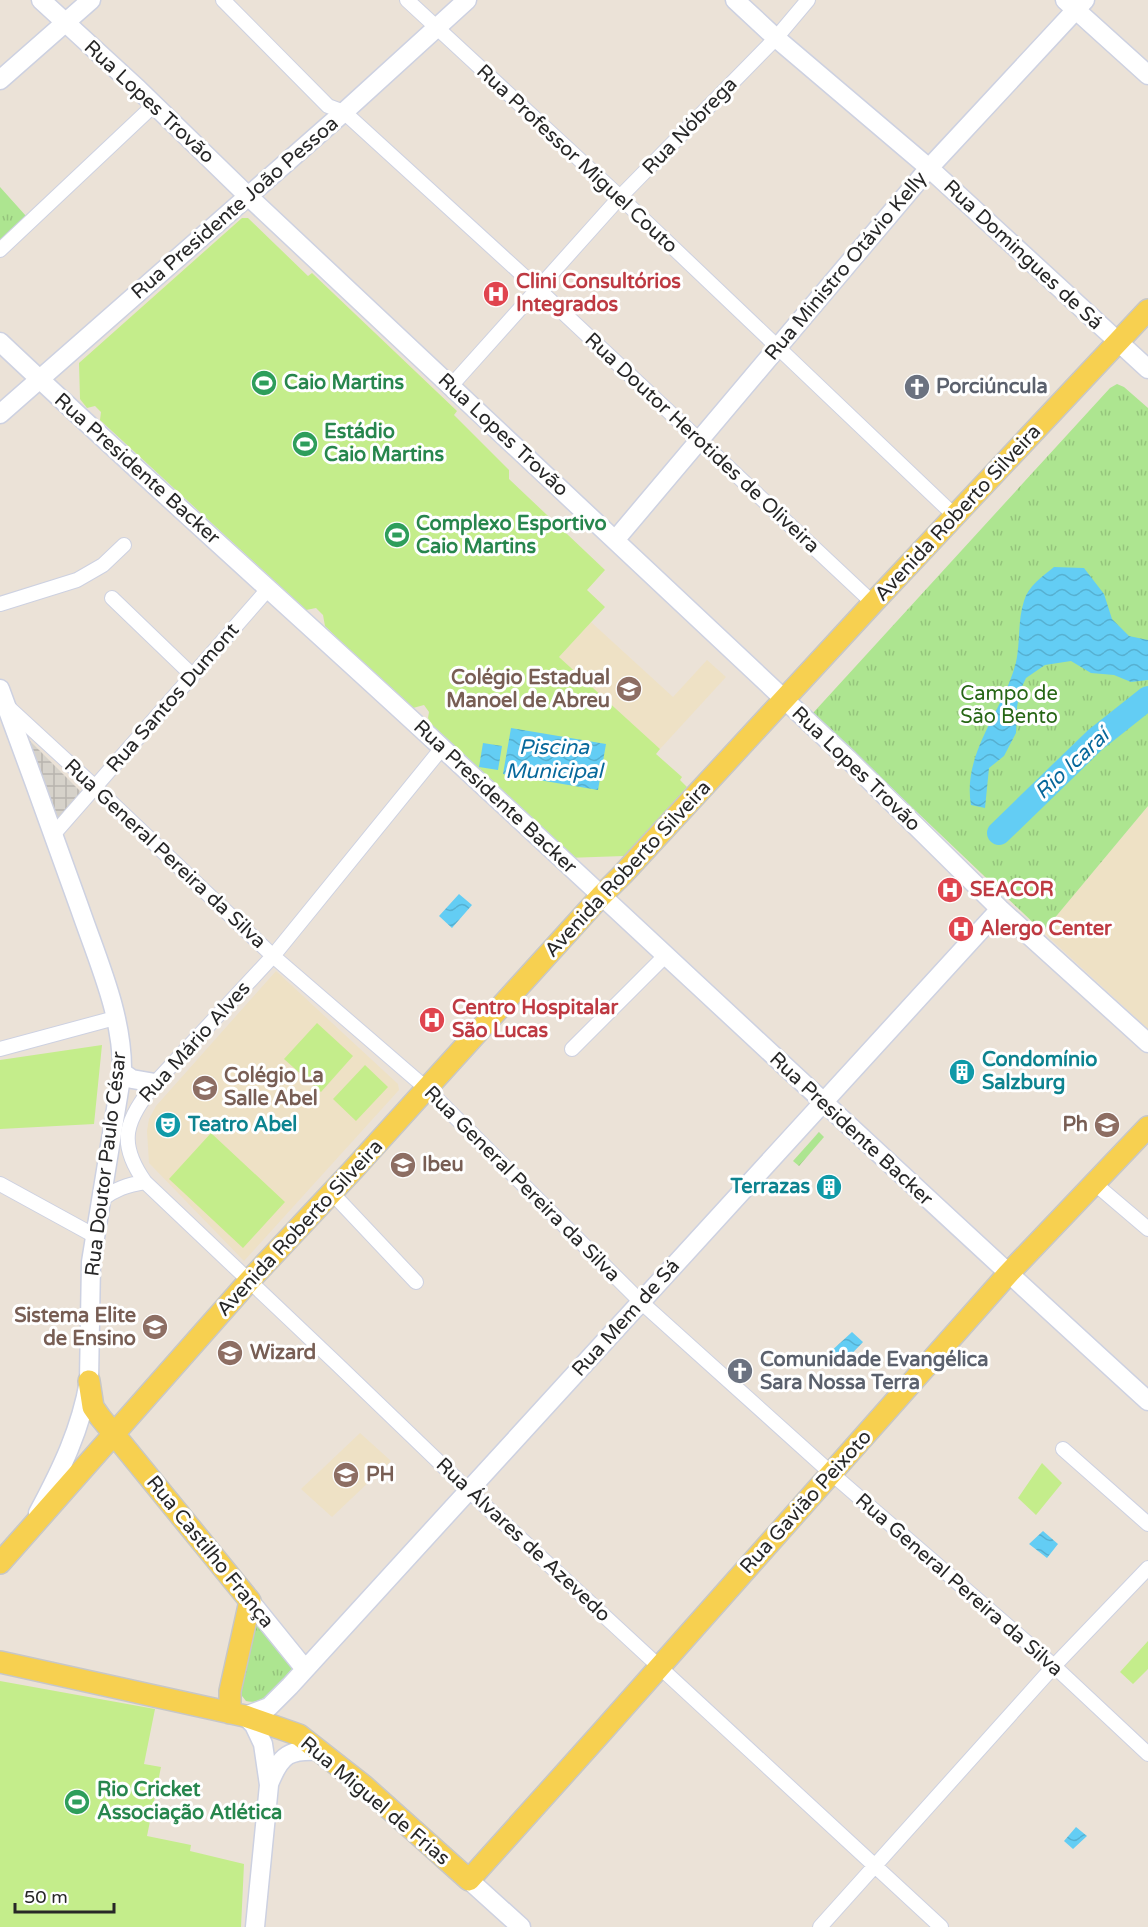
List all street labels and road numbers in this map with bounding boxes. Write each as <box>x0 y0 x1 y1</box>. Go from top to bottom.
street label: Rua Lopes Trovão <box>79 35 219 169</box>
street label: Rua Professor Miguel Couto <box>471 59 683 259</box>
street label: Rua Nóbrega <box>638 72 742 180</box>
street label: Rua Presidente João Pessoa <box>127 112 343 304</box>
street label: Rua Ministro Otávio Kelly <box>760 166 932 365</box>
street label: Rua Domingues de Sá <box>938 175 1108 335</box>
street label: Rua Doutor Herotides de Oliveira <box>580 328 824 558</box>
street label: Rua Lopes Trovão <box>433 368 573 502</box>
street label: Rua Presidente Backer <box>49 388 225 550</box>
street label: Avenida Roberto Silveira <box>870 420 1046 606</box>
street label: Rua Santos Dumont <box>102 618 245 778</box>
street label: Rua Lopes Trovão <box>787 701 925 837</box>
street label: Rua Presidente Backer <box>408 715 582 879</box>
street label: Rua General Pereira da Silva <box>59 754 271 954</box>
street label: Avenida Roberto Silveira <box>540 776 716 962</box>
street label: Rua Mário Alves <box>134 977 256 1107</box>
street label: Rua Presidente Backer <box>764 1047 938 1211</box>
street label: Rua Doutor Paulo César <box>80 1050 132 1278</box>
street label: Rua General Pereira da Silva <box>419 1081 625 1287</box>
street label: Avenida Roberto Silveira <box>212 1135 388 1321</box>
street label: Rua Mem de Sá <box>567 1254 685 1382</box>
street label: Rua Gavião Peixoto <box>735 1425 877 1579</box>
street label: Rua Álvares de Azevedo <box>431 1452 616 1627</box>
street label: Rua Castilho França <box>141 1471 279 1633</box>
street label: Rua General Pereira da Silva <box>850 1488 1068 1682</box>
street label: Rua Miguel de Frias <box>295 1732 455 1870</box>

